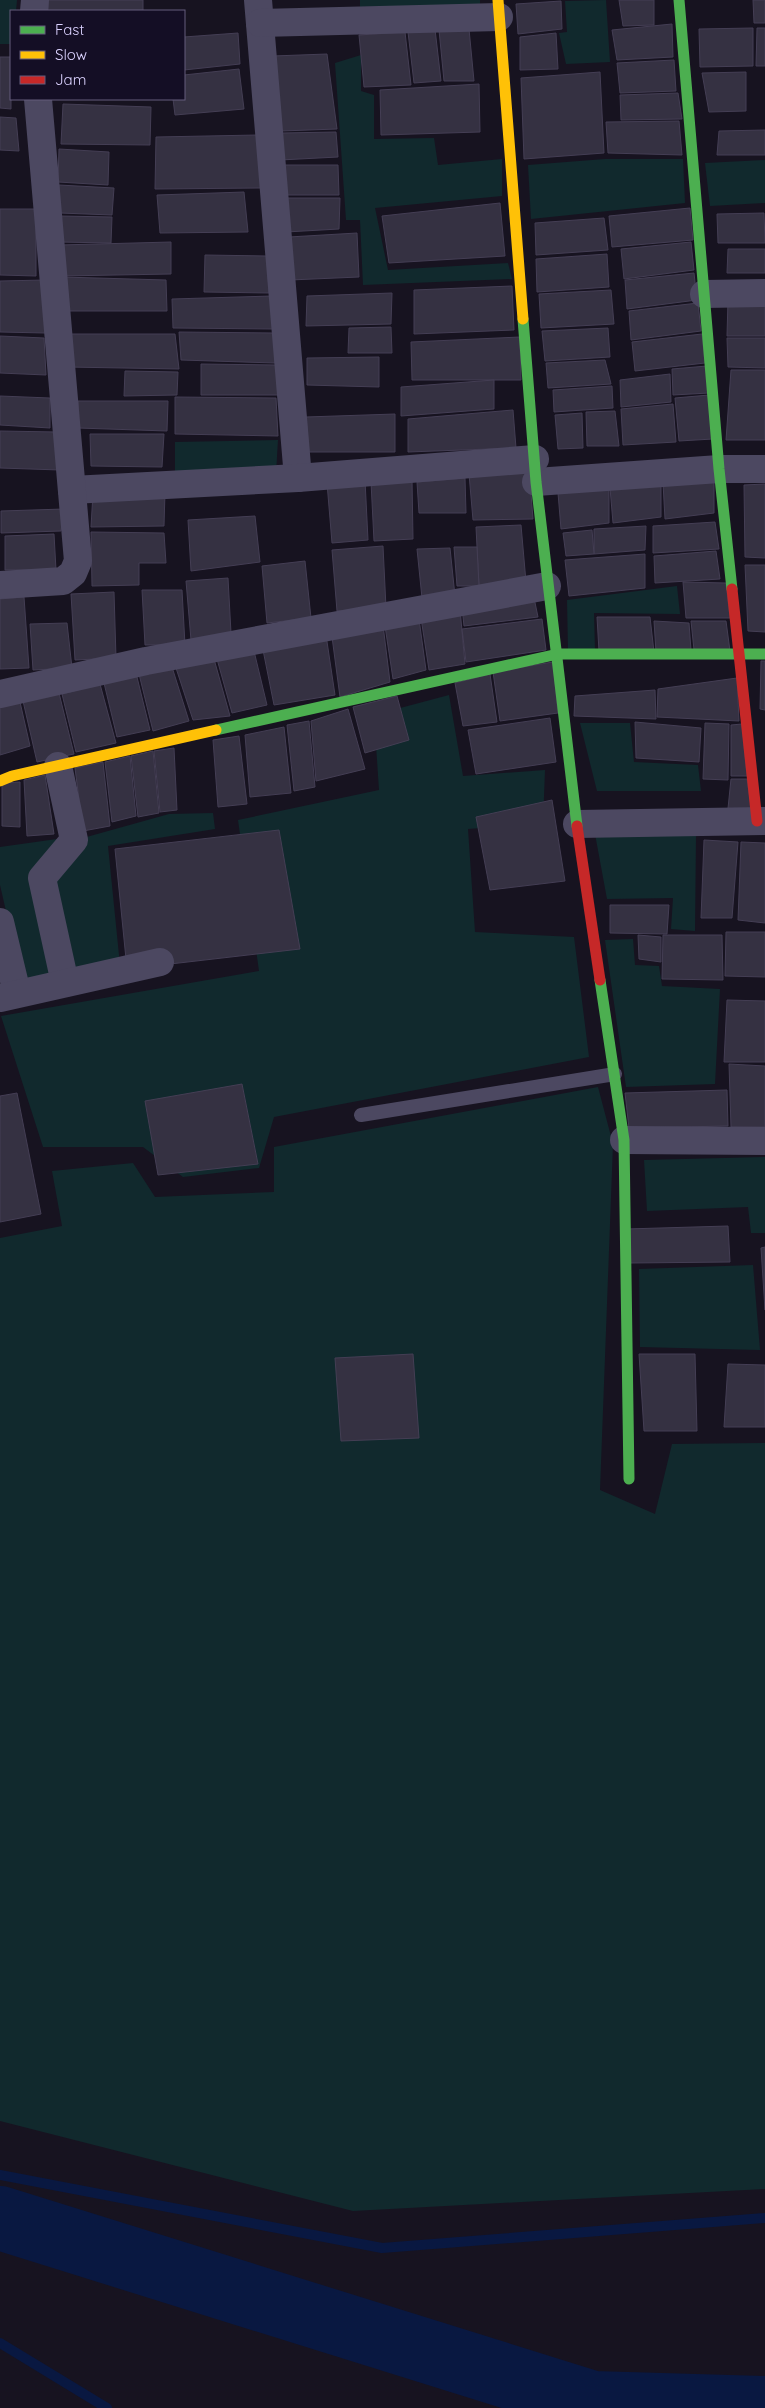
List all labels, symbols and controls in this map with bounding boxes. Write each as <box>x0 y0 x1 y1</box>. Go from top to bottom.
legend <box>10 10 185 100</box>
text: Fast <box>55 20 84 39</box>
text: Slow <box>55 45 87 64</box>
text: Jam <box>55 70 86 89</box>

